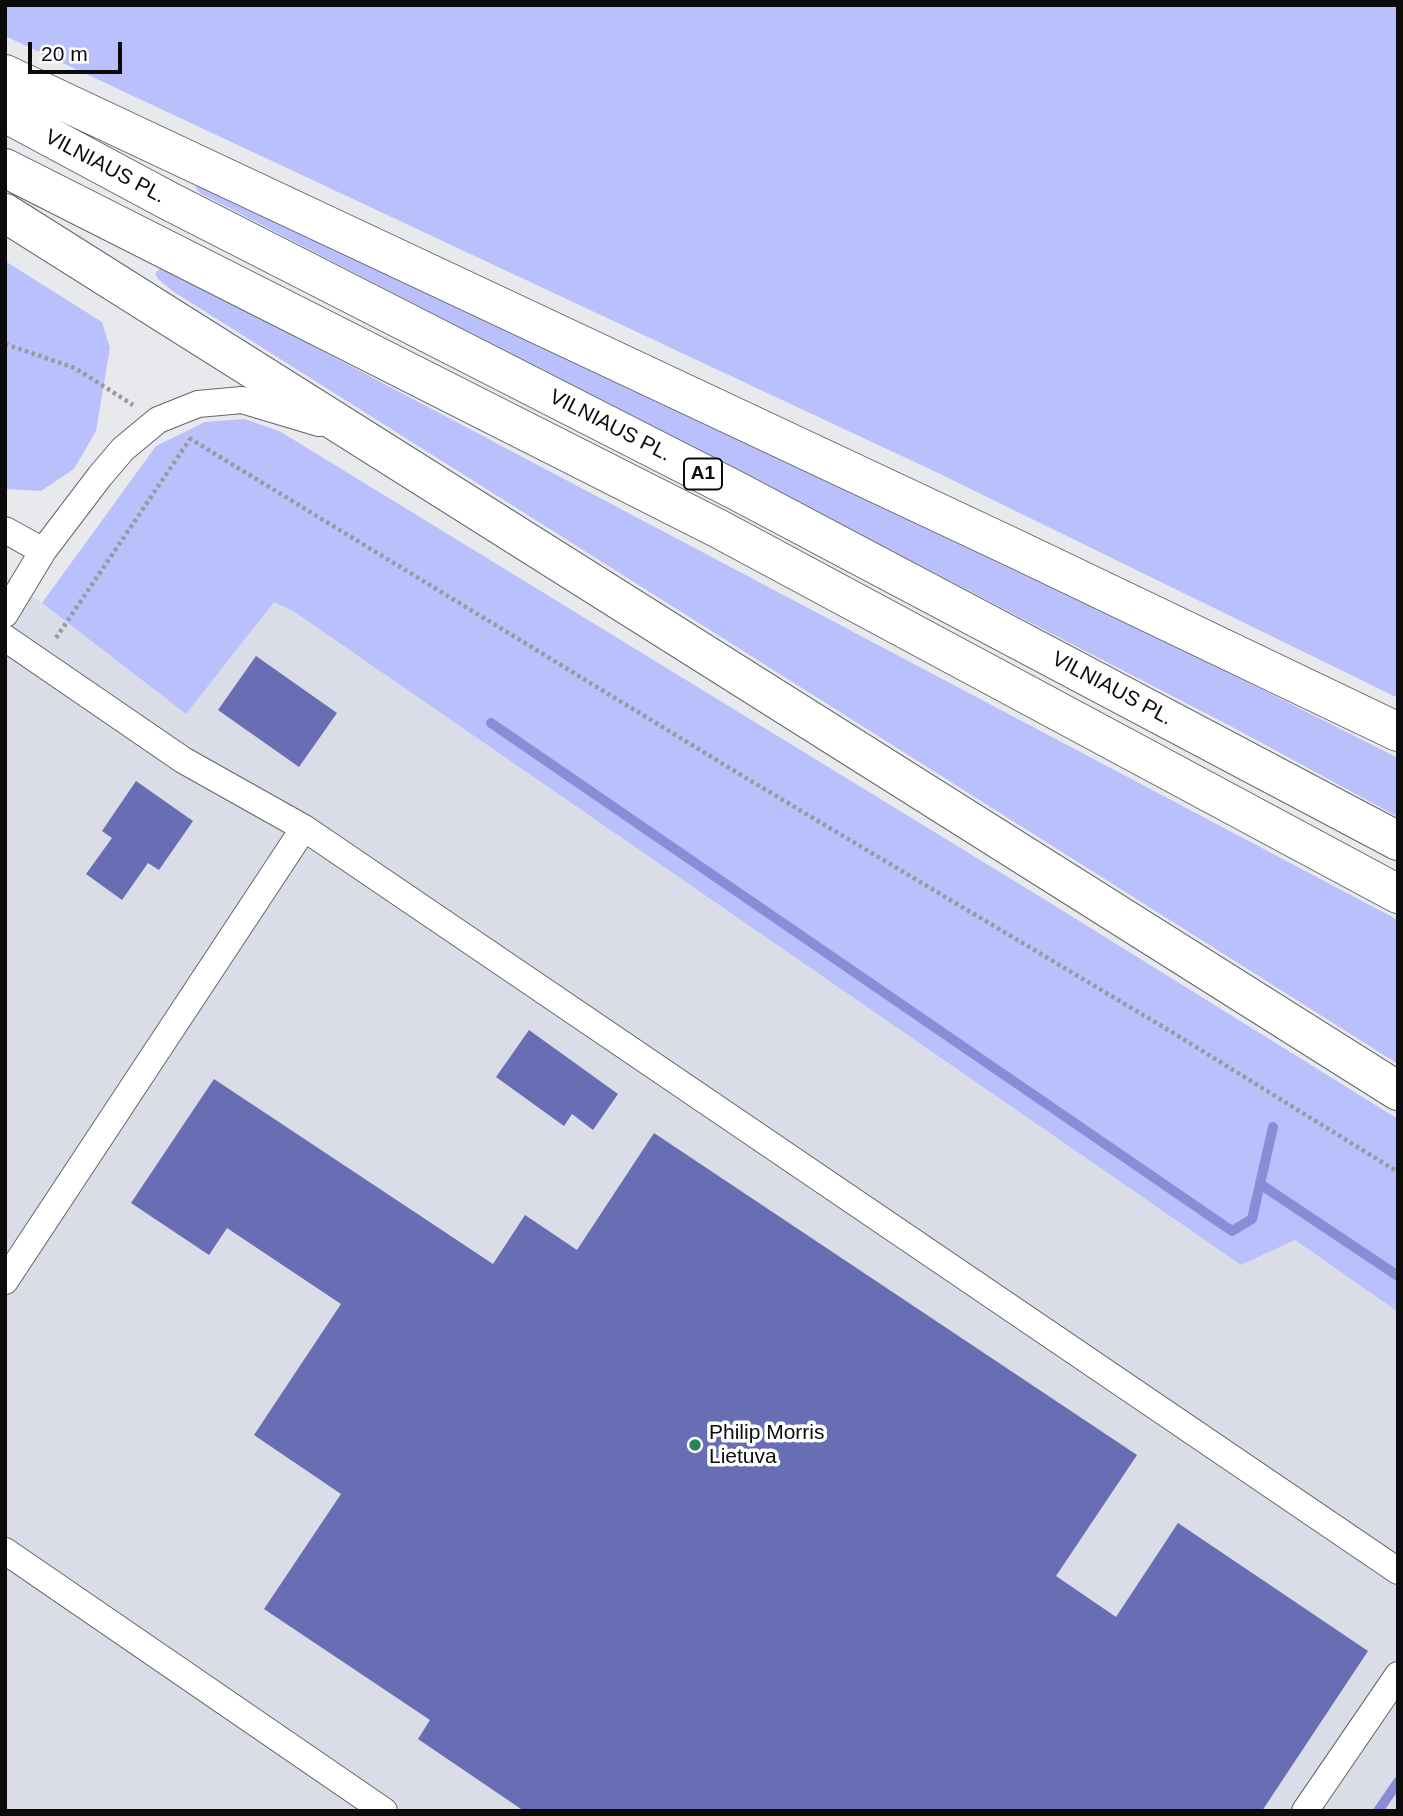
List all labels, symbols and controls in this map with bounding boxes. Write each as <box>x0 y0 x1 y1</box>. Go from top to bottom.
scale bar <box>32 28 126 72</box>
text: 20 m <box>41 42 88 65</box>
street label: VILNIAUS PL. <box>40 125 170 209</box>
street label: VILNIAUS PL. <box>545 385 675 467</box>
road number: A1 <box>684 458 722 489</box>
street label: VILNIAUS PL. <box>1047 647 1177 731</box>
place label: Philip Morris Lietuva <box>709 1420 825 1470</box>
marker: Philip Morris Lietuva <box>687 1437 703 1453</box>

